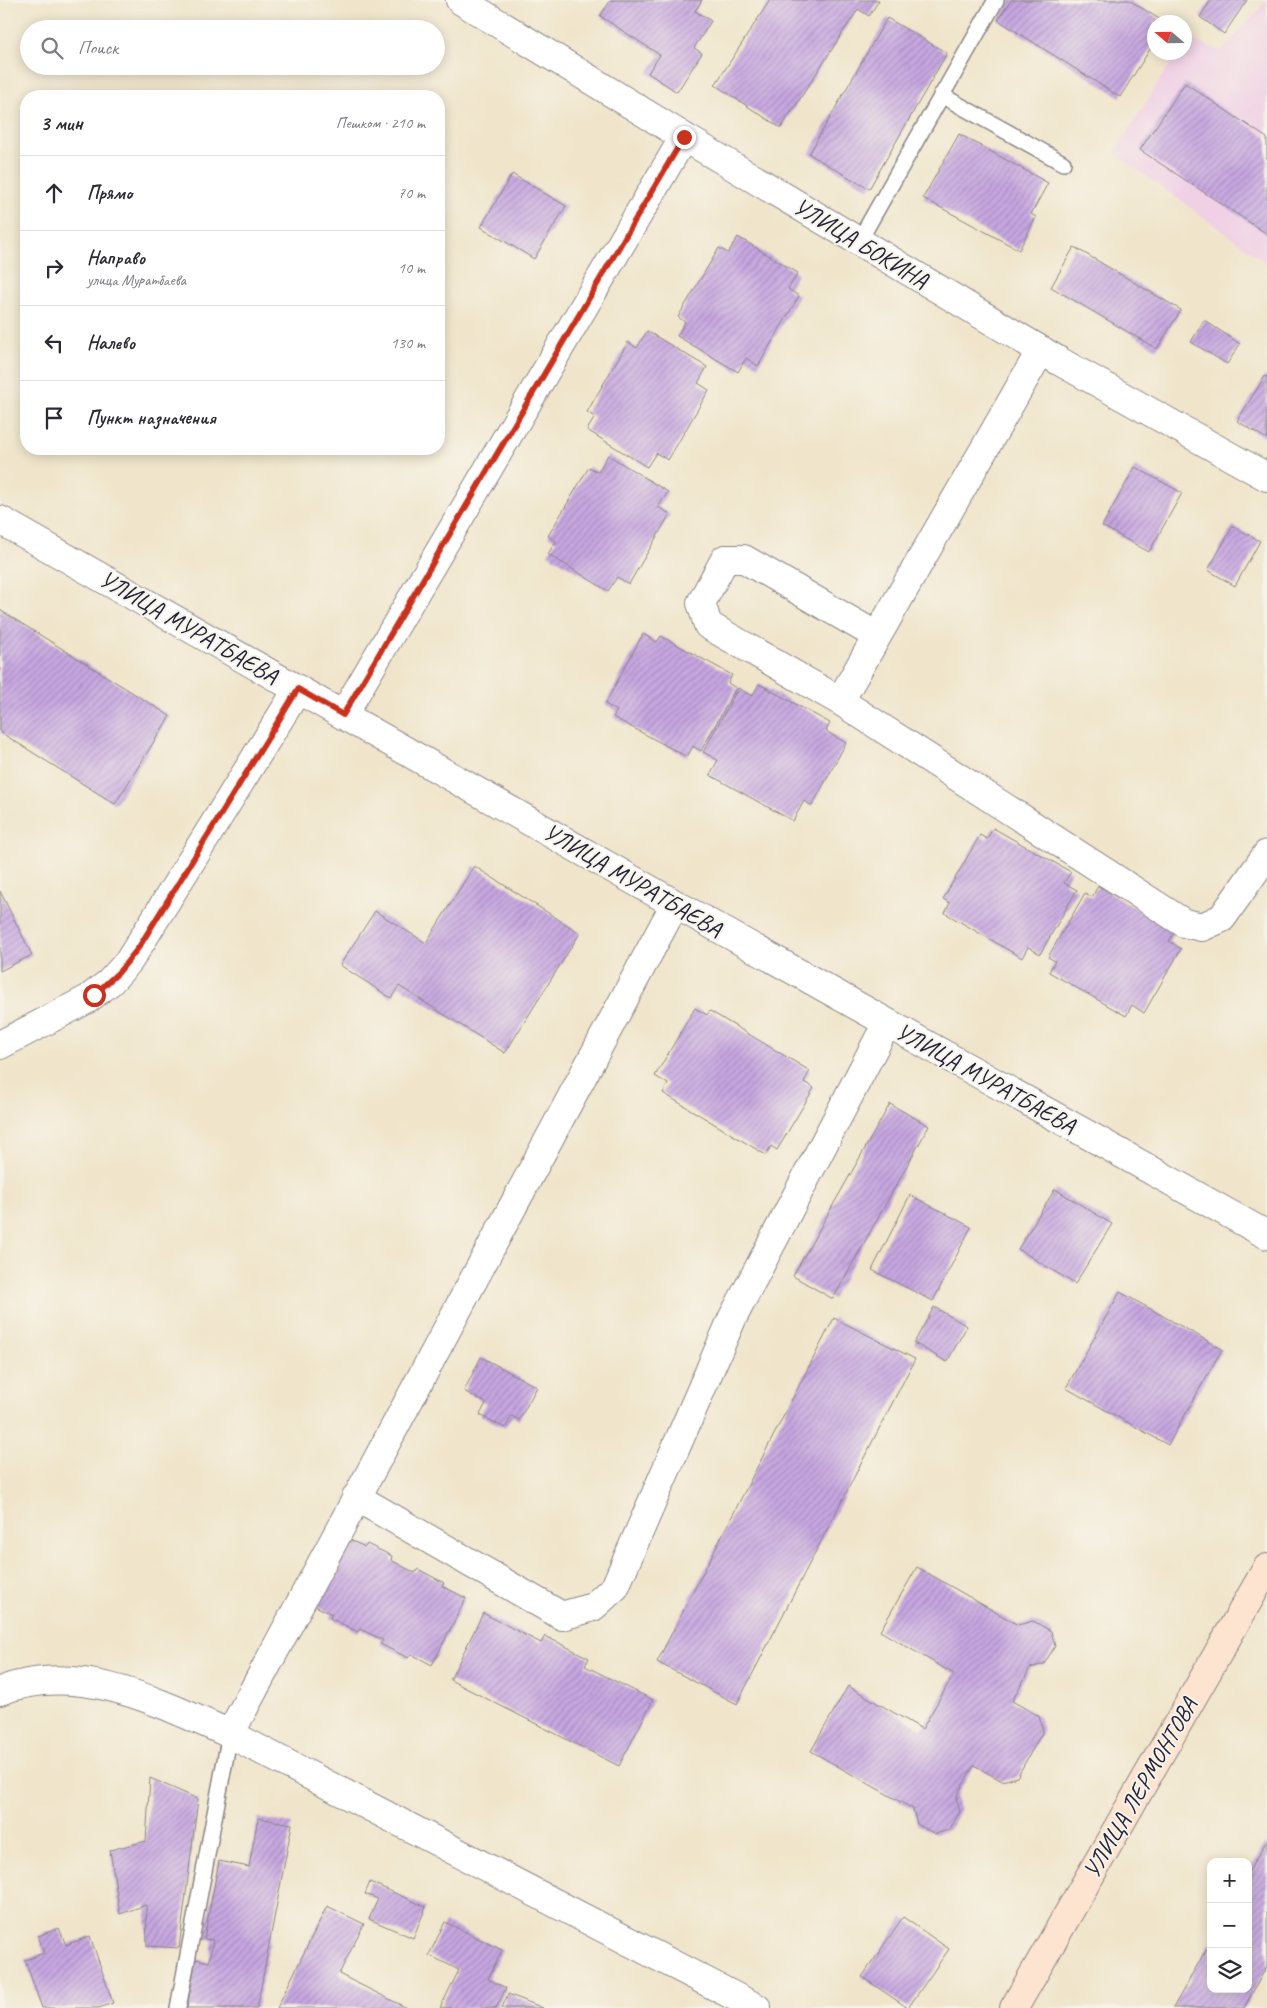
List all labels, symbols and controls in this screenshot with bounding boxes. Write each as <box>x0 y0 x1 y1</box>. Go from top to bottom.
north arrow <box>1147 15 1192 60</box>
search box <box>20 20 445 75</box>
icon: search <box>38 34 66 62</box>
text: Поиск <box>78 36 118 60</box>
text: 3 мин <box>40 110 83 136</box>
text: Пешком · 210 m <box>336 113 425 133</box>
route end <box>673 126 696 149</box>
icon: ahead <box>40 179 68 207</box>
text: Прямо <box>87 181 132 205</box>
text: 70 m <box>398 183 425 203</box>
street label: УЛИЦА БОКИНА <box>788 191 935 295</box>
text: Направо <box>87 246 145 270</box>
icon: right <box>40 254 68 282</box>
text: 10 m <box>398 258 425 278</box>
text: улица Муратбаева <box>87 270 186 290</box>
icon: left <box>40 329 68 357</box>
text: Налево <box>87 331 135 355</box>
text: 130 m <box>391 333 425 353</box>
icon: arrive <box>40 404 68 432</box>
text: Пункт назначения <box>87 406 216 430</box>
street label: УЛИЦА МУРАТБАЕВА <box>94 564 284 691</box>
street label: УЛИЦА МУРАТБАЕВА <box>538 817 728 944</box>
route start <box>83 984 106 1007</box>
street label: УЛИЦА МУРАТБАЕВА <box>891 1016 1082 1140</box>
street label: УЛИЦА ЛЕРМОНТОВА <box>1076 1692 1204 1883</box>
map controls <box>1207 1858 1252 1993</box>
button: + <box>1207 1858 1252 1903</box>
button: − <box>1207 1903 1252 1948</box>
button: layers <box>1207 1948 1252 1993</box>

